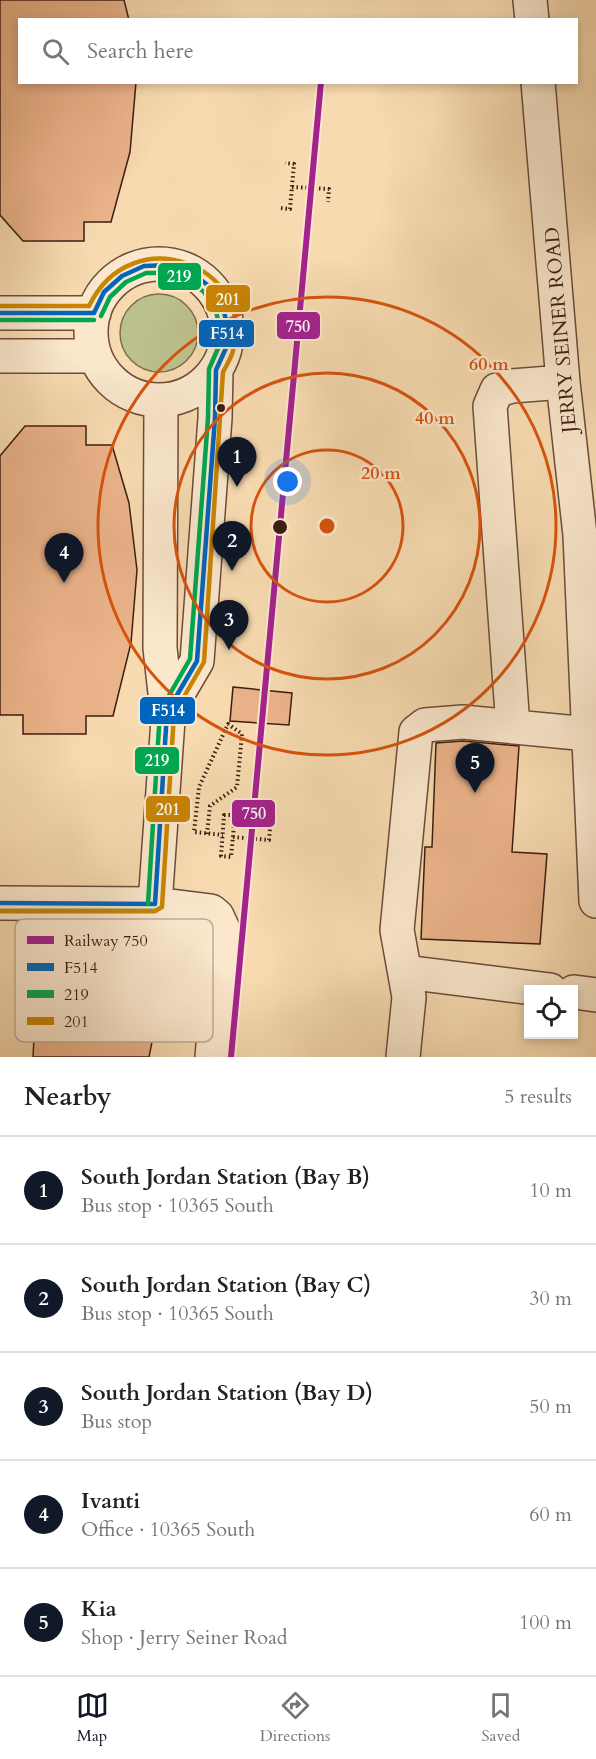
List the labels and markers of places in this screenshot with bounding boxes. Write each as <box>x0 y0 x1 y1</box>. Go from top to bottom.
unlabelled marker <box>215 402 227 414</box>
pin: 1 <box>218 438 256 487</box>
centre of rings <box>317 516 337 536</box>
unlabelled marker <box>271 518 289 536</box>
pin: 2 <box>212 522 252 571</box>
pin: 4 <box>44 534 84 583</box>
pin: 3 <box>210 600 248 650</box>
pin: 5 <box>456 744 494 793</box>

